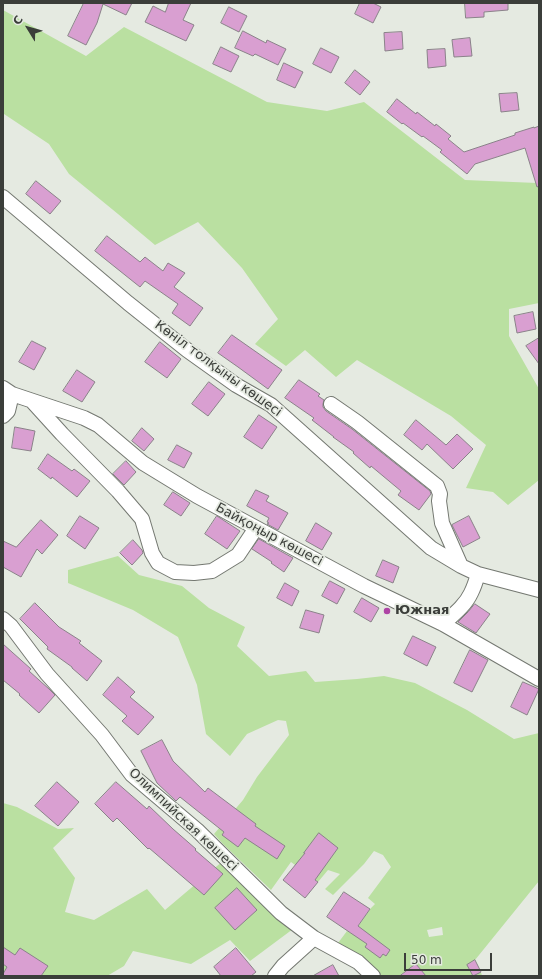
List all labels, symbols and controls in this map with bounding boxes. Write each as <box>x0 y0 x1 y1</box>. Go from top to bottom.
north arrow <box>8 8 48 48</box>
text: С <box>10 13 26 28</box>
street label: Көніл толқыны көшесі <box>152 318 284 420</box>
street label: Байқоңыр көшесі <box>213 500 325 570</box>
place label: Южная <box>395 603 449 619</box>
marker: Южная <box>382 606 392 616</box>
street label: Олимпийская көшесі <box>125 765 241 875</box>
scale bar <box>406 945 494 971</box>
text: 50 m <box>411 953 442 967</box>

